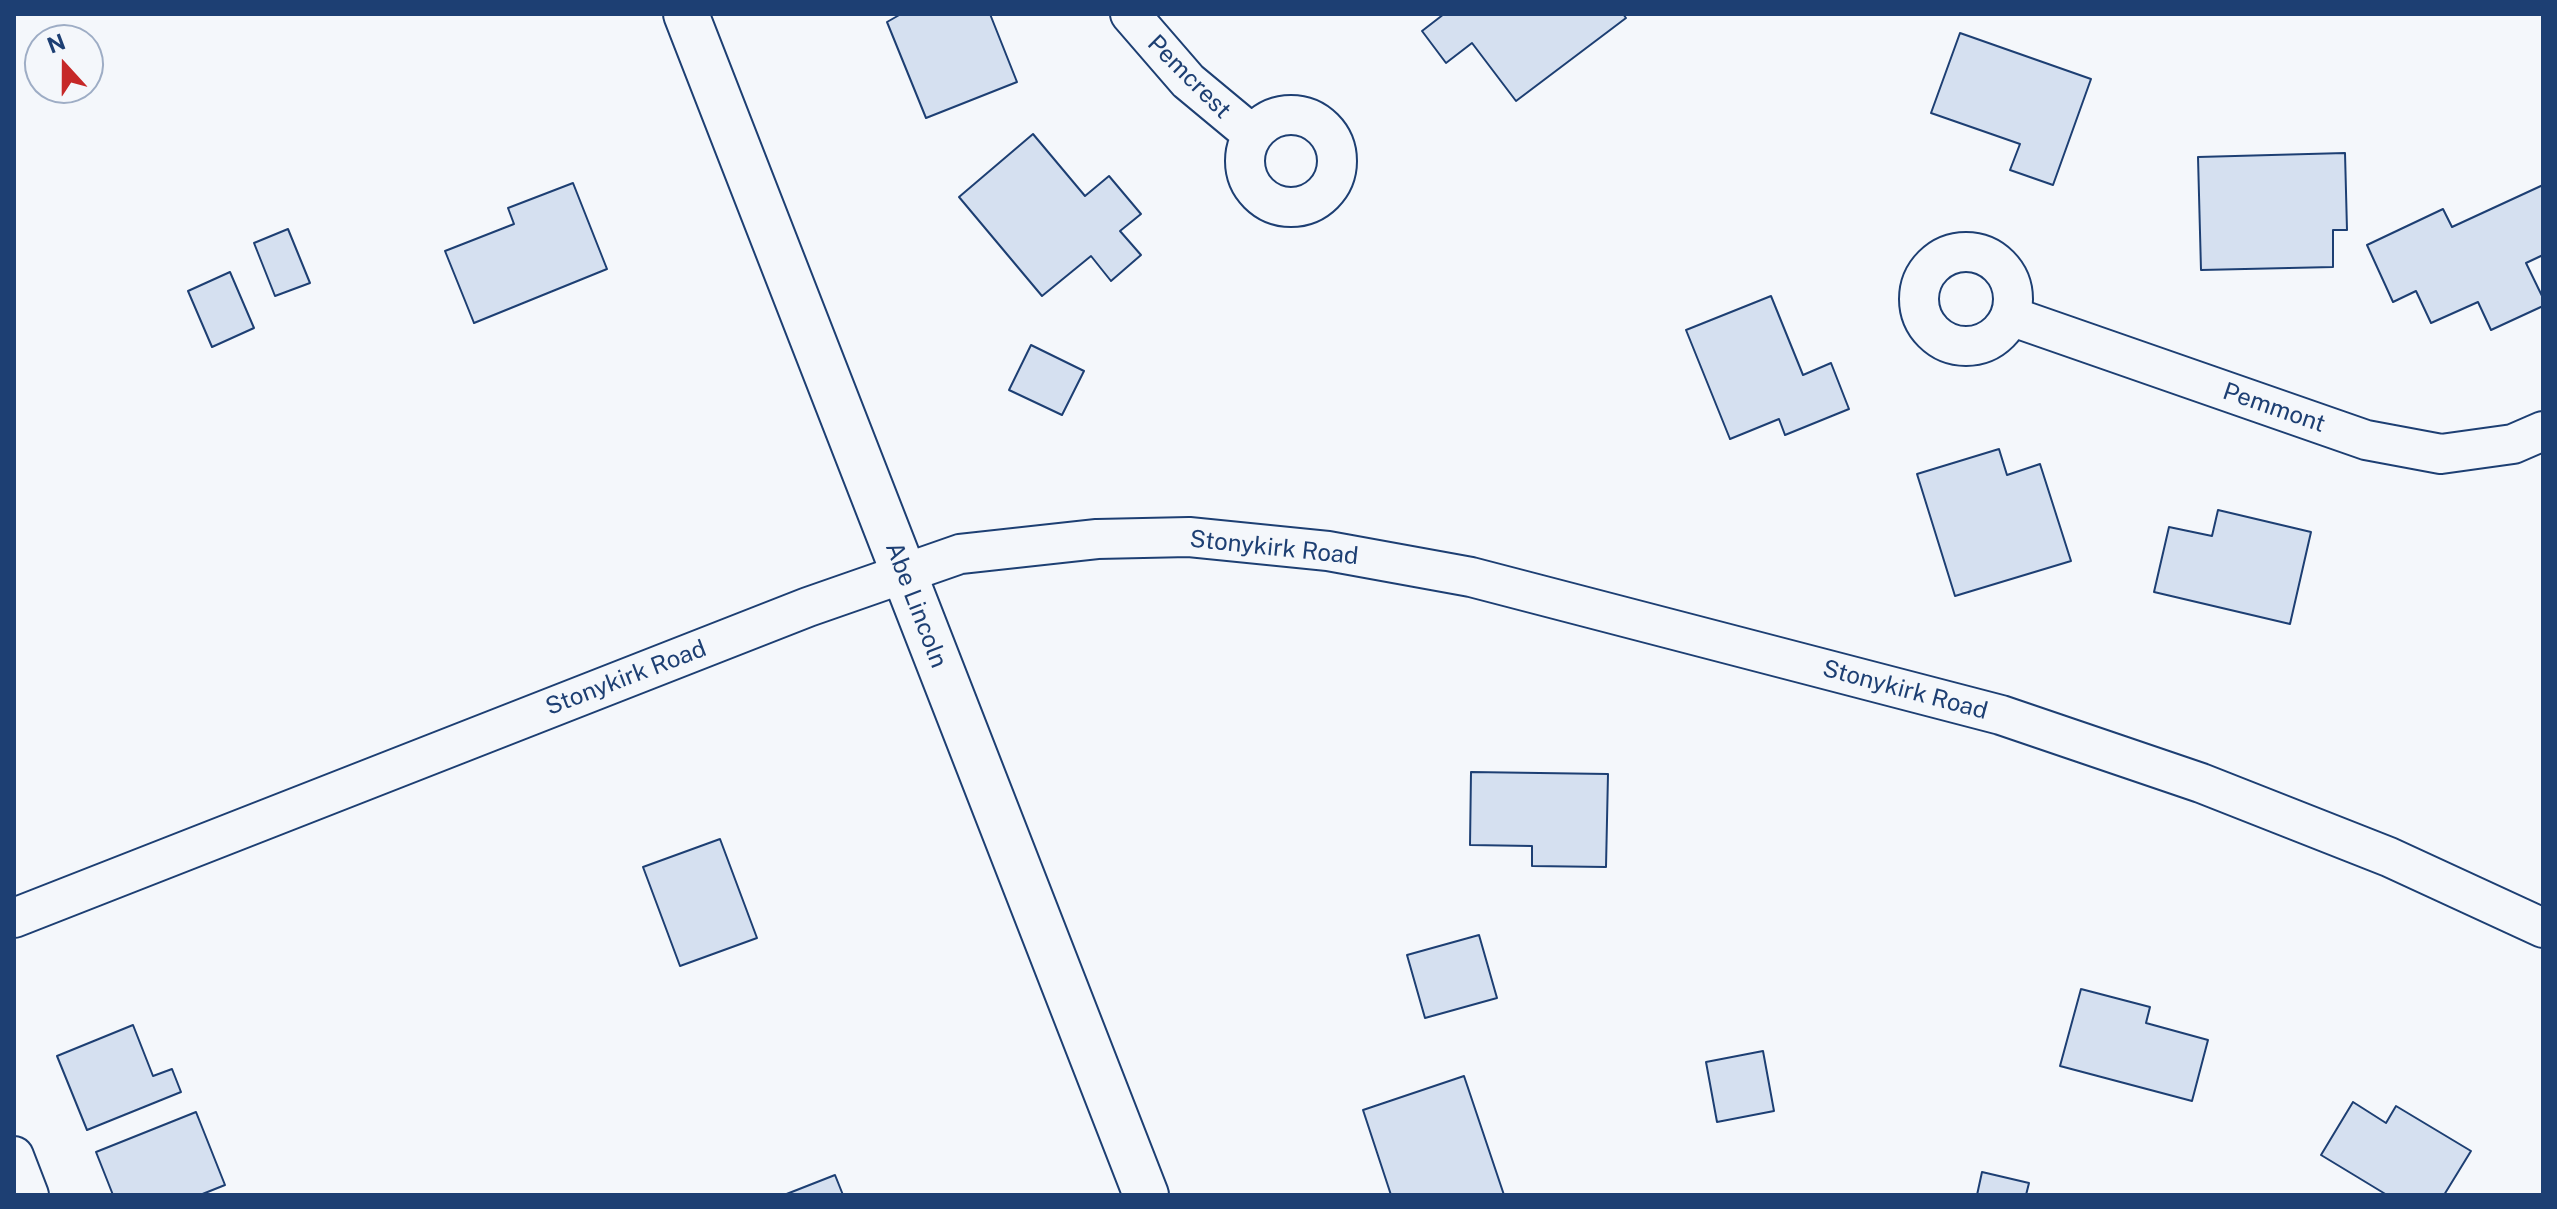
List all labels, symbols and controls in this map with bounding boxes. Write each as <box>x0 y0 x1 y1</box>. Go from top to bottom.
north arrow <box>24 24 104 104</box>
text: N <box>43 28 69 59</box>
street label: Pemcrest <box>1141 29 1237 125</box>
street label: Pemmont <box>2219 377 2329 439</box>
street label: Stonykirk Road <box>1188 525 1360 571</box>
street label: Abe Lincoln <box>879 538 953 672</box>
street label: Stonykirk Road <box>542 634 710 722</box>
street label: Stonykirk Road <box>1819 654 1991 726</box>

